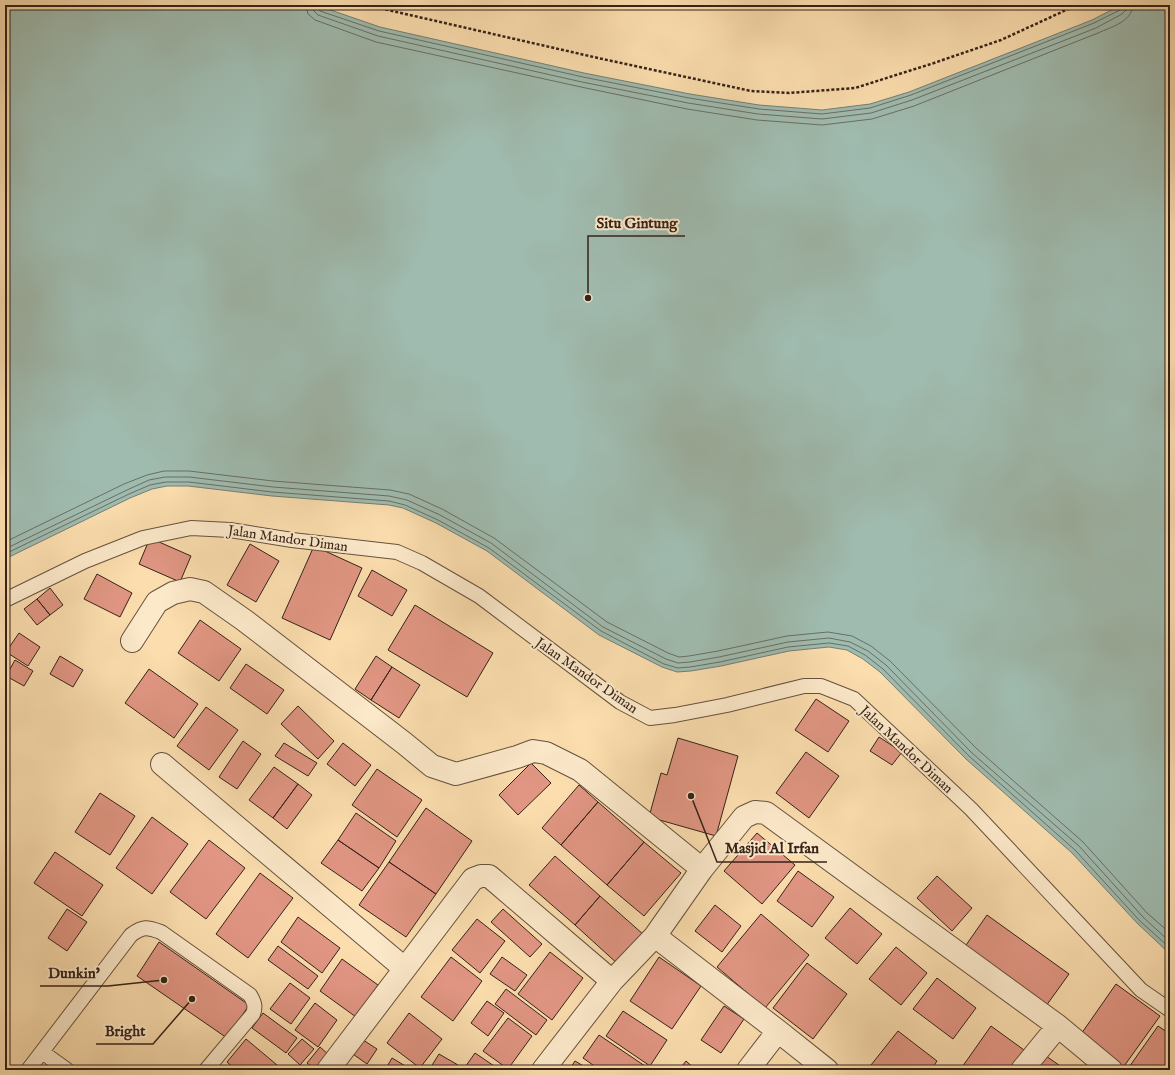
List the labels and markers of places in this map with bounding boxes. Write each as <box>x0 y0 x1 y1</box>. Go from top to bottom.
callout: Situ Gintung <box>588 209 685 236</box>
callout: Masjid Al Irfan <box>717 835 827 862</box>
callout: Dunkin' <box>40 959 108 986</box>
callout: Bright <box>96 1017 153 1044</box>

